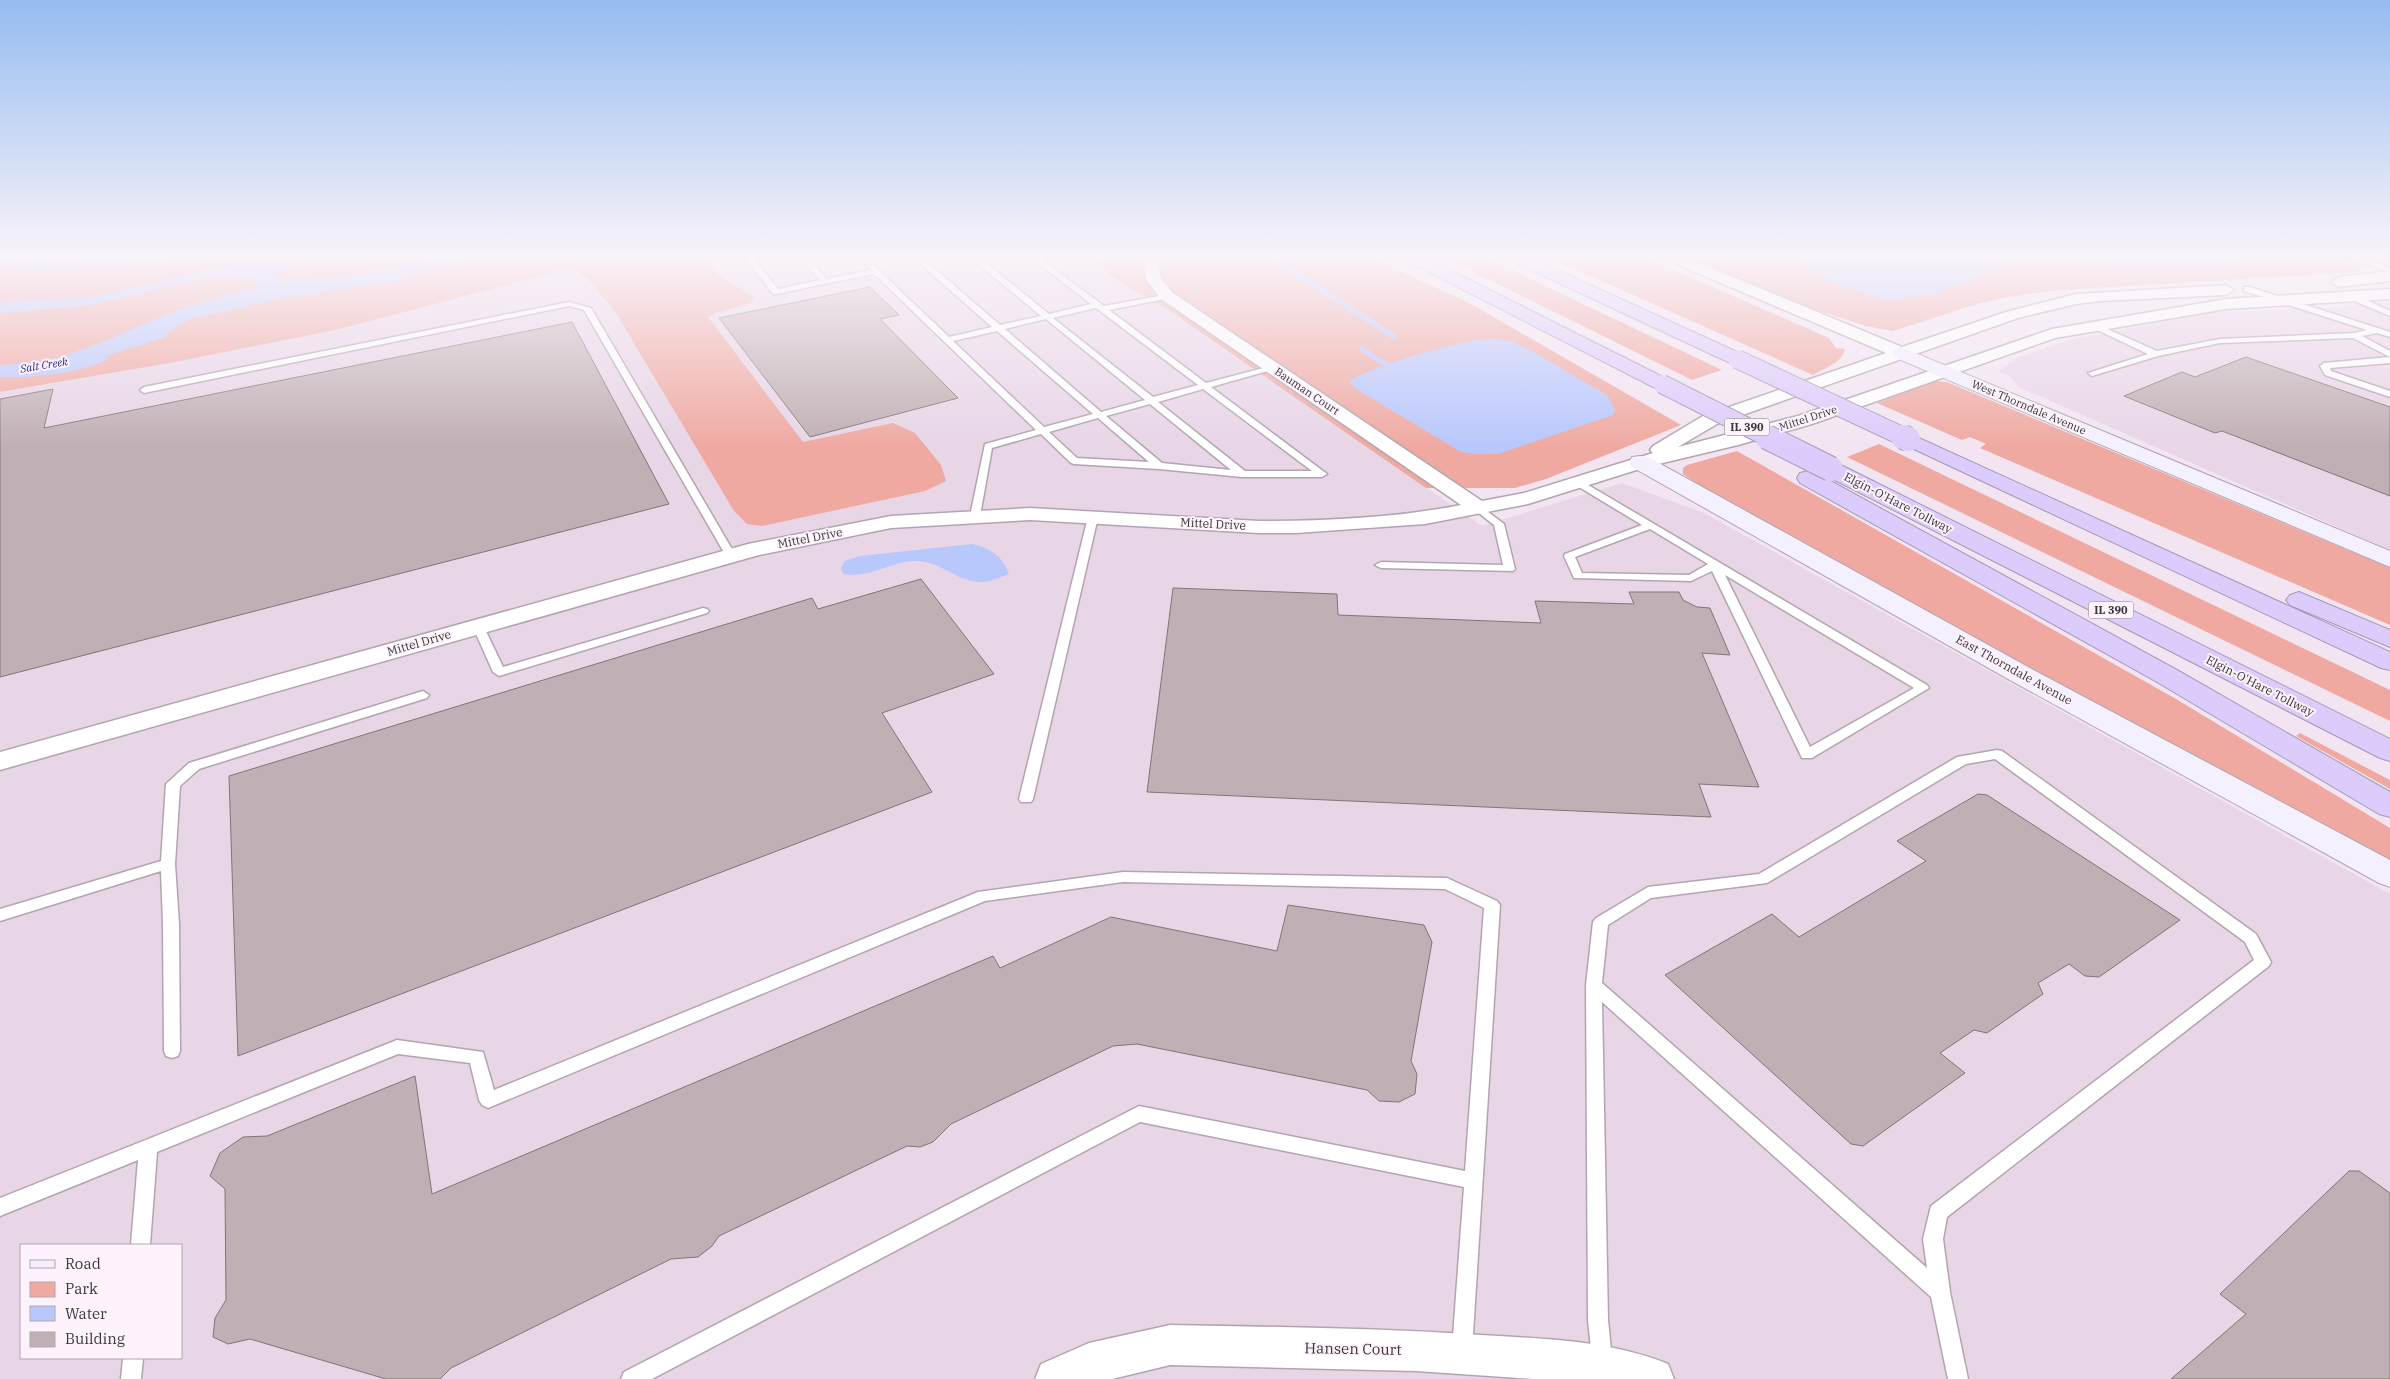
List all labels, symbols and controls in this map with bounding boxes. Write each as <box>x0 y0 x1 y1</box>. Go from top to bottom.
water label: Salt Creek <box>18 354 69 376</box>
street label: Bauman Court <box>1272 364 1342 418</box>
street label: West Thorndale Avenue <box>1970 377 2088 438</box>
street label: Mittel Drive <box>1777 402 1839 434</box>
road number: IL 390 <box>1724 418 1770 436</box>
street label: Elgin-O'Hare Tollway <box>1842 469 1955 537</box>
street label: Mittel Drive <box>1180 514 1246 533</box>
street label: Mittel Drive <box>776 524 844 551</box>
road number: IL 390 <box>2088 602 2134 618</box>
street label: Mittel Drive <box>385 626 453 659</box>
street label: East Thorndale Avenue <box>1953 631 2075 708</box>
street label: Elgin-O'Hare Tollway <box>2204 652 2317 720</box>
legend <box>20 1244 182 1359</box>
text: Road <box>65 1254 101 1273</box>
text: Park <box>65 1279 98 1298</box>
text: Water <box>65 1304 107 1323</box>
text: Building <box>65 1329 125 1348</box>
street label: Hansen Court <box>1304 1338 1402 1359</box>

